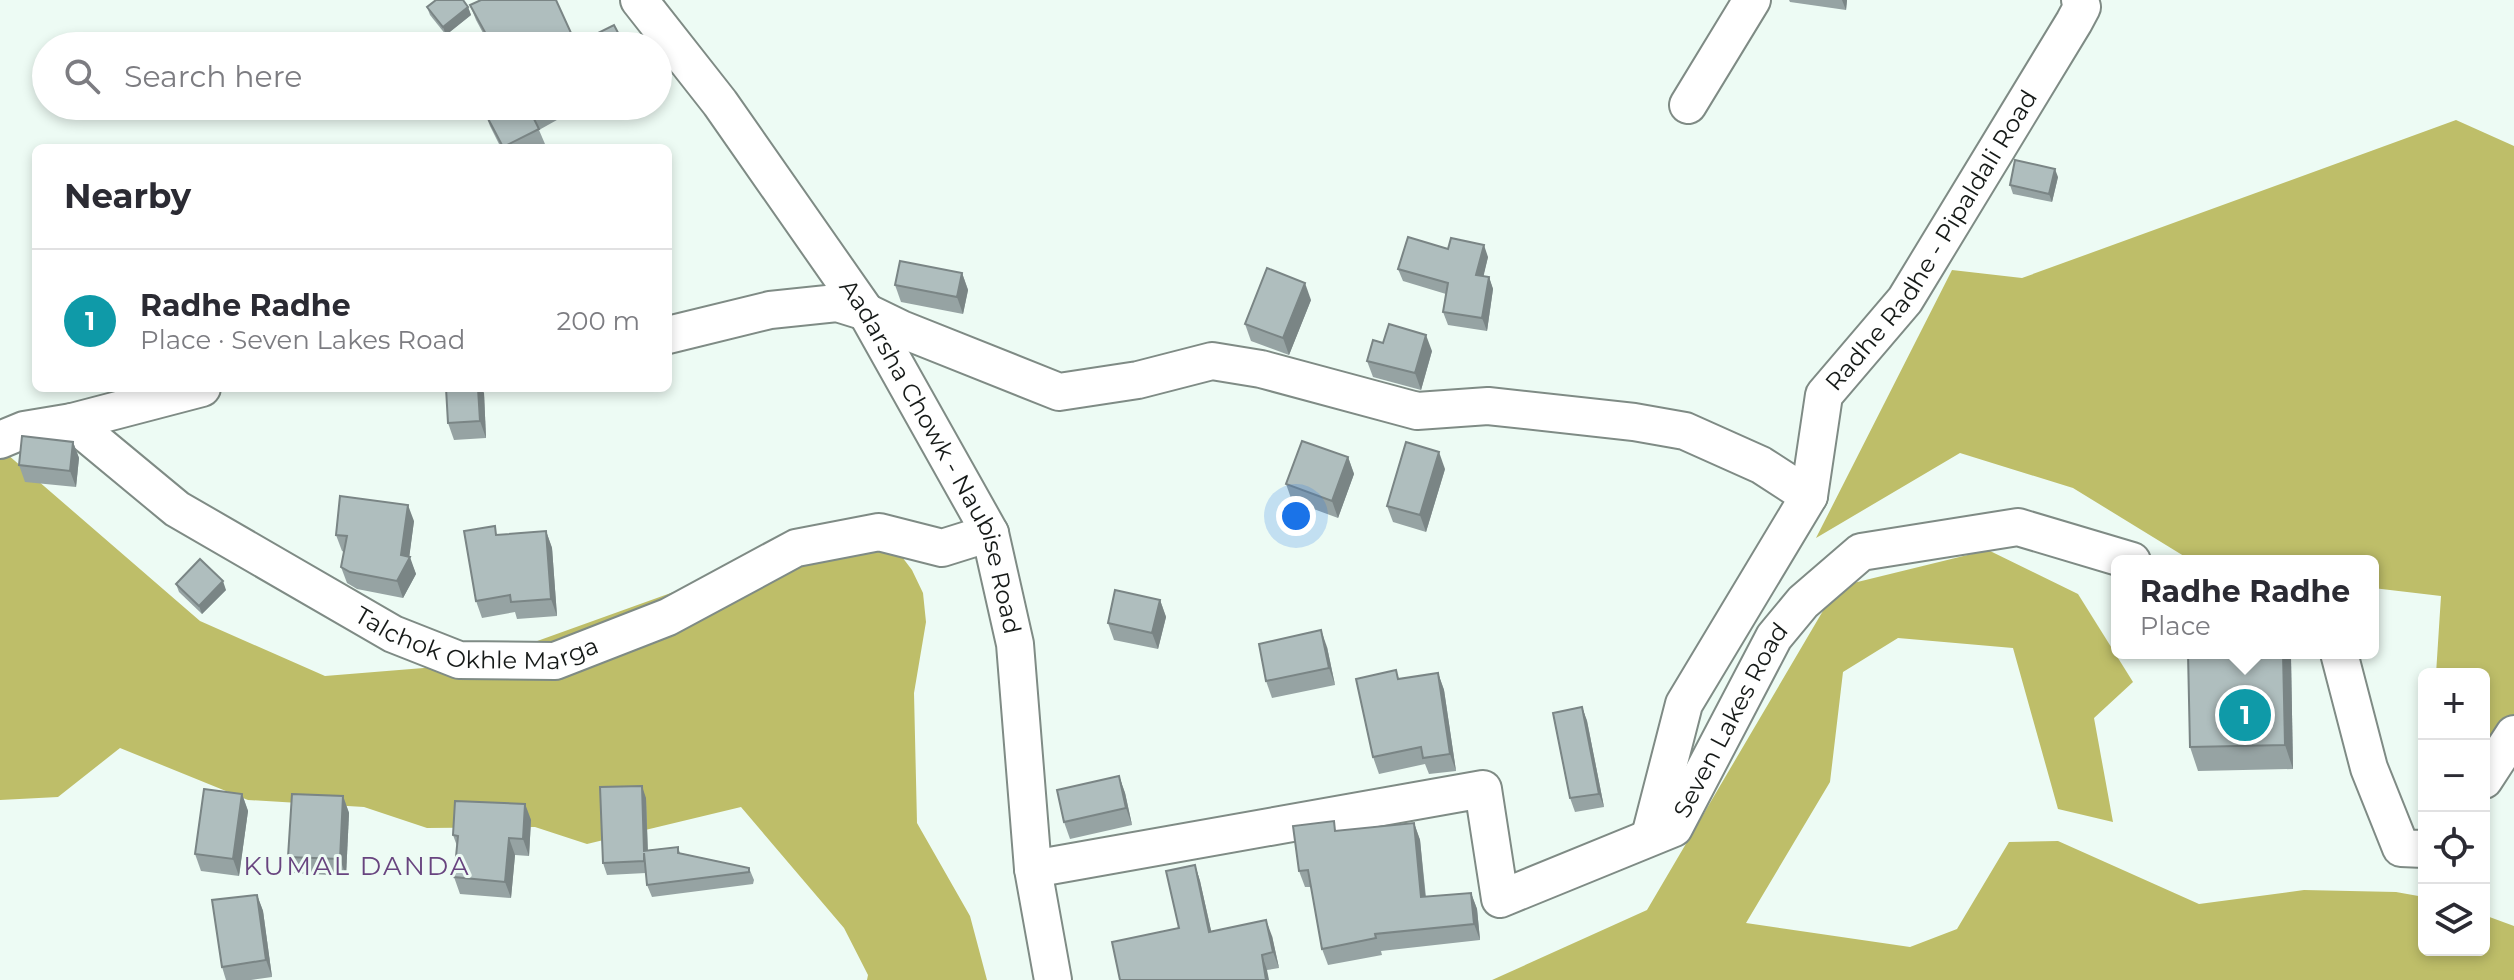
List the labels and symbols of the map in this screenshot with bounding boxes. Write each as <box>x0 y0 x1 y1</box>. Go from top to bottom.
street label: Radhe Radhe - Pipaldali Road <box>1819 85 2043 397</box>
street label: Aadarsha Chowk - Naubise Road <box>834 274 1027 637</box>
your location <box>1276 496 1316 536</box>
street label: Talchok Okhle Marga <box>350 600 602 675</box>
street label: Seven Lakes Road <box>1667 616 1794 822</box>
pin: 1 <box>2219 685 2271 745</box>
district label: KUMAL DANDA <box>243 850 471 882</box>

